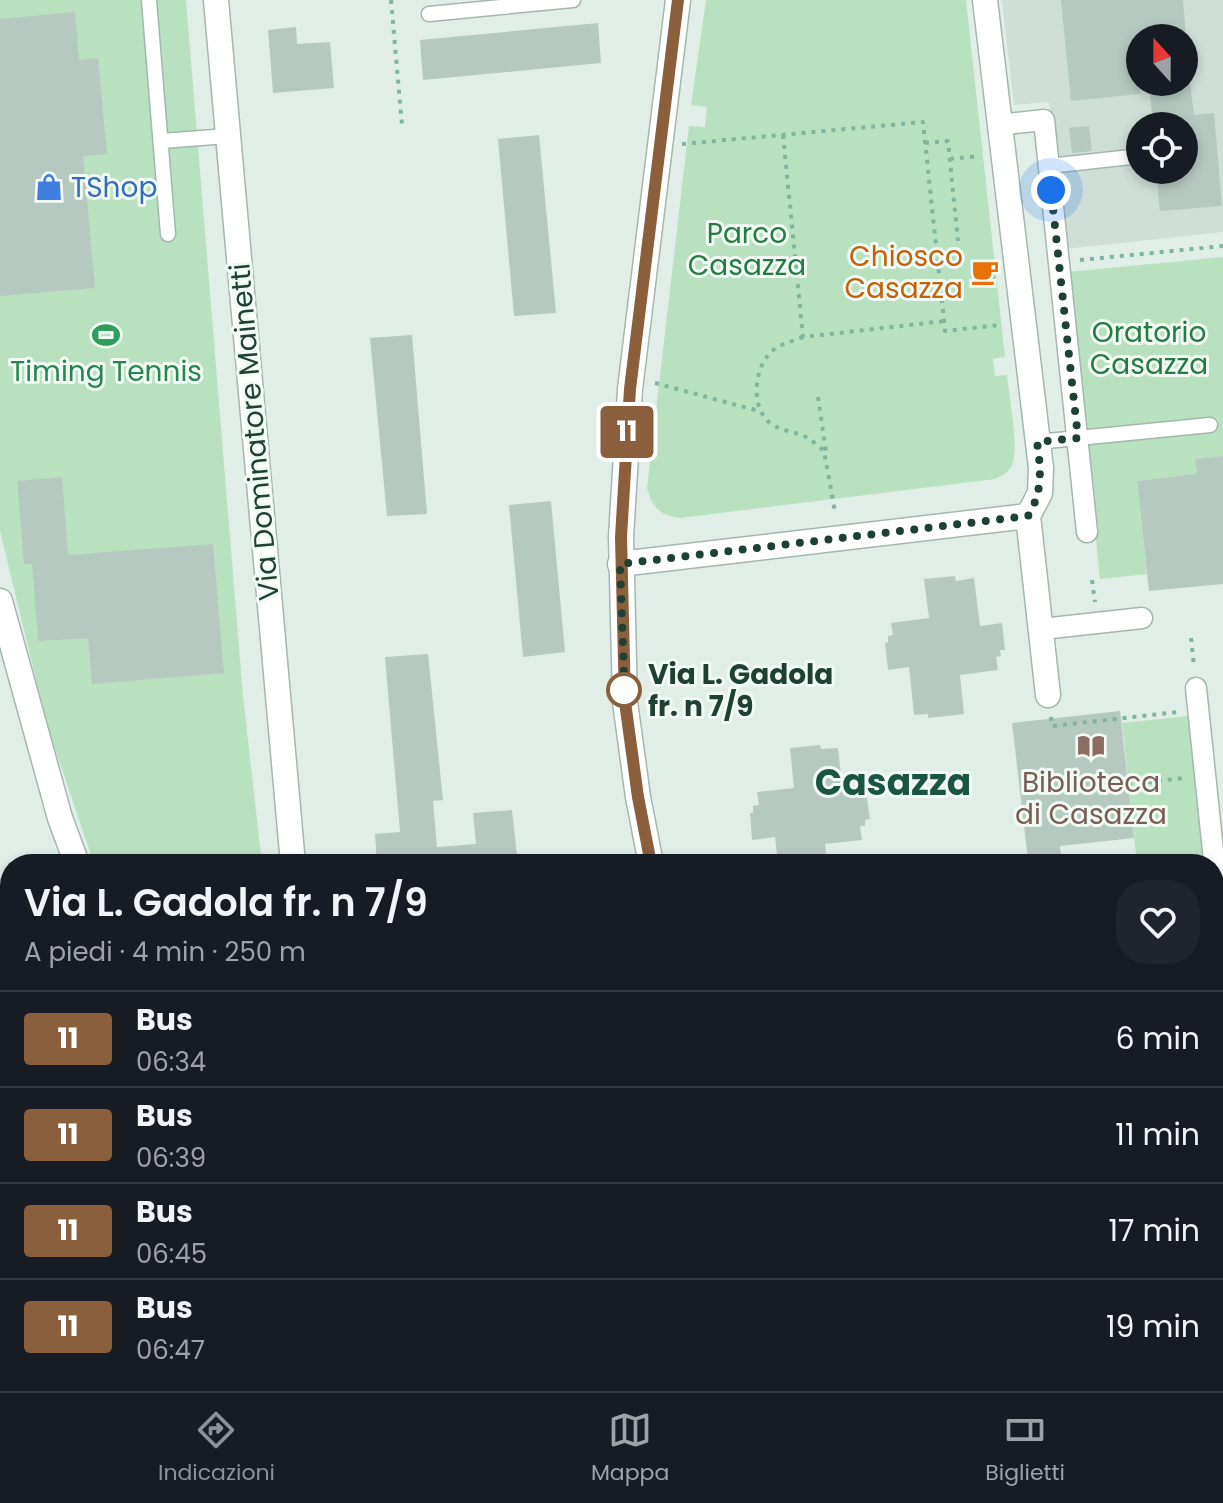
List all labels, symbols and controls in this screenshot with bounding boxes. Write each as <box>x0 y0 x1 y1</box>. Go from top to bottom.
north arrow <box>1126 24 1198 96</box>
map controls <box>1126 24 1198 184</box>
button: locate <box>1126 112 1198 184</box>
place label: TShop <box>71 168 157 207</box>
your location <box>1031 170 1071 210</box>
shop icon: TShop <box>34 172 64 202</box>
park label: Parco Casazza <box>688 214 806 285</box>
place label: Chiosco Casazza <box>845 237 963 308</box>
cafe icon: Chiosco Casazza <box>970 257 1000 287</box>
street label: Via Dominatore Mainetti <box>220 262 289 602</box>
park label: Oratorio Casazza <box>1090 313 1208 384</box>
sports icon: Timing Tennis <box>91 320 121 350</box>
place label: Timing Tennis <box>10 352 202 391</box>
line badge: 11 <box>591 406 663 458</box>
text: 11 <box>616 412 638 451</box>
place label: Via L. Gadola fr. n 7/9 <box>648 655 833 726</box>
marker: Via L. Gadola fr. n 7/9 <box>607 673 641 707</box>
library icon: Biblioteca di Casazza <box>1076 731 1106 761</box>
district label: Casazza <box>815 757 971 808</box>
place label: Biblioteca di Casazza <box>1015 763 1167 834</box>
text: Via L. Gadola fr. n 7/9 <box>24 876 428 929</box>
button: heart <box>1116 880 1200 964</box>
text: A piedi · 4 min · 250 m <box>24 934 306 970</box>
text: Bus <box>136 998 193 1041</box>
text: 6 min <box>1115 1017 1200 1060</box>
text: 11 <box>57 1019 79 1058</box>
text: 06:34 <box>136 1044 206 1080</box>
text: Bus <box>136 1094 193 1137</box>
text: 11 min <box>1115 1113 1200 1156</box>
text: 11 <box>57 1115 79 1154</box>
text: 06:39 <box>136 1140 206 1176</box>
text: Bus <box>136 1190 193 1233</box>
text: 17 min <box>1109 1209 1200 1252</box>
text: 11 <box>57 1211 79 1250</box>
text: 06:45 <box>136 1236 207 1272</box>
text: Bus <box>136 1286 193 1329</box>
text: 19 min <box>1106 1305 1200 1348</box>
text: 11 <box>57 1307 79 1346</box>
text: 06:47 <box>136 1332 205 1368</box>
tab: Indicazioni <box>158 1408 275 1489</box>
tab: Mappa <box>591 1408 669 1489</box>
tab: Biglietti <box>985 1408 1065 1489</box>

